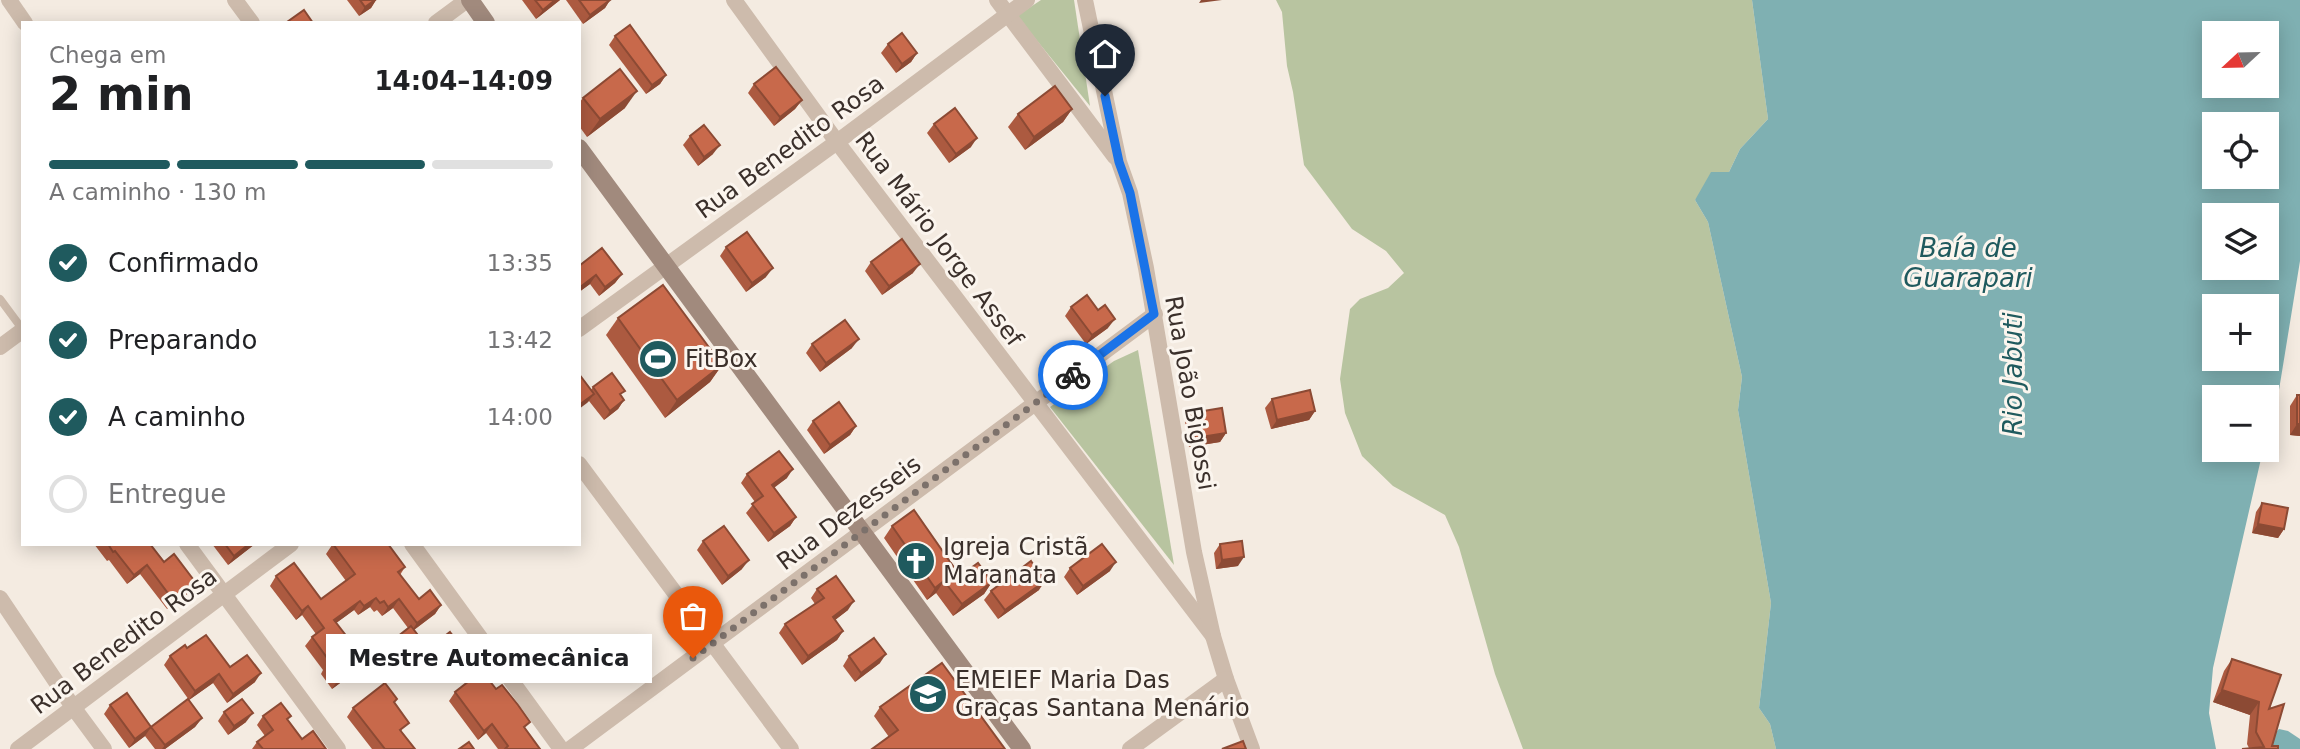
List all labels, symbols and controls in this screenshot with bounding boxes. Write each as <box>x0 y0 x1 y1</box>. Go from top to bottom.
north arrow <box>2202 21 2278 98</box>
map controls <box>2202 21 2279 462</box>
pin <box>1075 24 1135 96</box>
icon: home <box>1086 35 1124 73</box>
text: Chega em <box>49 42 166 68</box>
text: 14:04–14:09 <box>374 66 553 96</box>
text: 2 min <box>49 67 193 121</box>
street label: Rua Benedito Rosa <box>691 69 889 225</box>
button: locate <box>2202 112 2279 189</box>
street label: Rua Mário Jorge Assef <box>849 126 1029 352</box>
text: A caminho · 130 m <box>49 179 266 205</box>
button: layers <box>2202 203 2279 280</box>
water label: Baía de Guarapari <box>1903 233 2034 293</box>
icon: check <box>49 244 87 282</box>
text: Confirmado <box>108 248 259 278</box>
text: 13:35 <box>487 250 553 276</box>
street label: Rua João Bigossi <box>1159 294 1221 492</box>
button: + <box>2202 294 2279 371</box>
water label: Rio Jabuti <box>1998 311 2028 436</box>
icon: check <box>49 321 87 359</box>
text: Preparando <box>108 325 257 355</box>
text: 13:42 <box>487 327 553 353</box>
sports icon: FitBox <box>637 338 679 380</box>
courier <box>1038 340 1108 410</box>
place label: FitBox <box>685 345 758 373</box>
icon: bike <box>1054 356 1092 394</box>
button: − <box>2202 385 2279 462</box>
icon: check <box>49 398 87 436</box>
text: A caminho <box>108 402 246 432</box>
text: 14:00 <box>487 404 553 430</box>
street label: Rua Dezesseis <box>772 450 926 576</box>
text: Entregue <box>108 479 226 509</box>
place label: Igreja Cristã Maranata <box>943 533 1088 589</box>
church icon: Igreja Cristã Maranata <box>895 540 937 582</box>
street label: Rua Benedito Rosa <box>26 562 222 720</box>
pin <box>663 586 723 658</box>
icon: bag <box>674 597 712 635</box>
callout: Mestre Automecânica <box>326 634 651 682</box>
text: Mestre Automecânica <box>348 645 630 671</box>
place label: EMEIEF Maria Das Graças Santana Menário <box>955 666 1250 722</box>
school or university icon: EMEIEF Maria Das Graças Santana Menário <box>907 673 949 715</box>

